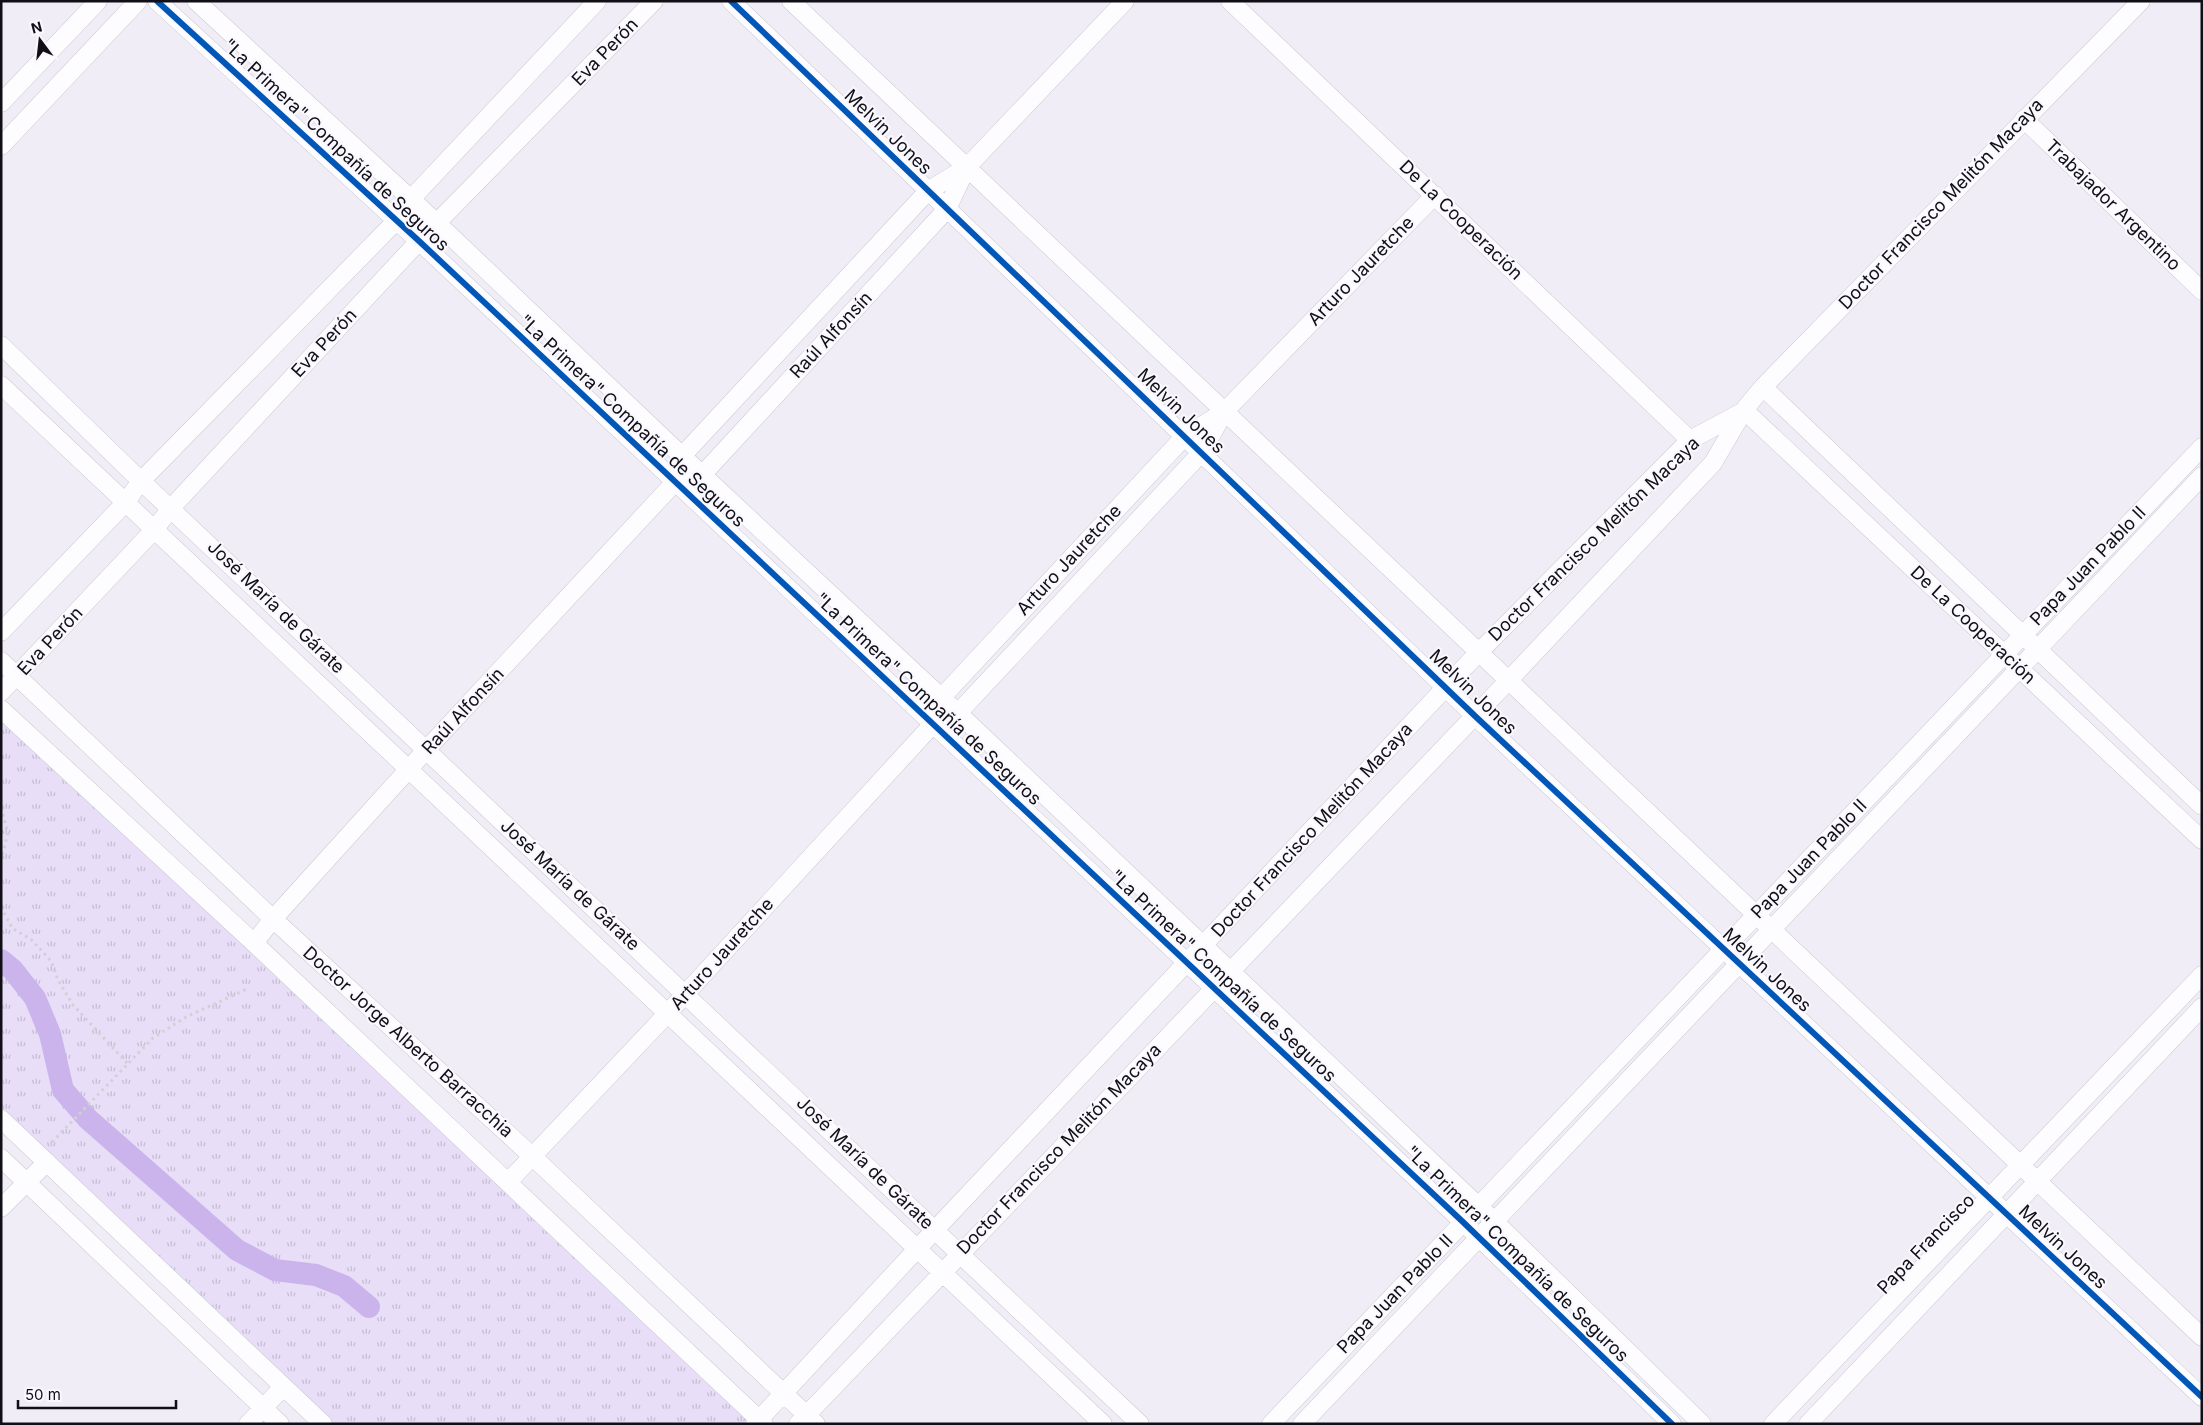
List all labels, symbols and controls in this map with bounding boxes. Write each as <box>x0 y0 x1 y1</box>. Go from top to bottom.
street label: Eva Perón <box>567 13 642 90</box>
north arrow <box>15 15 65 65</box>
text: N <box>29 17 44 37</box>
street label: "La Primera" Compañía de Seguros <box>219 34 454 255</box>
street label: Melvin Jones <box>840 85 936 178</box>
street label: Doctor Francisco Melitón Macaya <box>1834 94 2047 313</box>
street label: Trabajador Argentino <box>2041 135 2185 275</box>
street label: De La Cooperación <box>1395 155 1527 284</box>
street label: Arturo Jauretche <box>1303 212 1418 330</box>
street label: Raúl Alfonsín <box>785 287 876 382</box>
street label: Eva Perón <box>287 304 361 381</box>
street label: "La Primera" Compañía de Seguros <box>515 310 750 531</box>
street label: Melvin Jones <box>1133 364 1229 457</box>
street label: Doctor Francisco Melitón Macaya <box>1484 432 1703 645</box>
street label: Arturo Jauretche <box>1012 500 1125 619</box>
street label: Papa Juan Pablo II <box>2025 502 2150 629</box>
street label: José María de Gárate <box>203 536 349 678</box>
street label: De La Cooperación <box>1907 561 2040 688</box>
street label: "La Primera" Compañía de Seguros <box>811 588 1046 809</box>
street label: Eva Perón <box>13 602 87 679</box>
street label: Melvin Jones <box>1425 645 1521 738</box>
street label: Raúl Alfonsín <box>417 663 508 758</box>
street label: Doctor Francisco Melitón Macaya <box>1207 718 1416 941</box>
street label: Papa Juan Pablo II <box>1746 795 1871 922</box>
street label: José María de Gárate <box>497 815 644 954</box>
street label: "La Primera" Compañía de Seguros <box>1106 865 1341 1086</box>
street label: Arturo Jauretche <box>666 893 777 1014</box>
street label: Melvin Jones <box>1719 923 1816 1016</box>
street label: Doctor Jorge Alberto Barracchia <box>299 942 518 1141</box>
street label: Doctor Francisco Melitón Macaya <box>952 1039 1165 1258</box>
street label: José María de Gárate <box>792 1092 938 1234</box>
street label: "La Primera" Compañía de Seguros <box>1402 1141 1633 1366</box>
street label: Papa Francisco <box>1873 1189 1979 1298</box>
street label: Melvin Jones <box>2015 1200 2112 1293</box>
street label: Papa Juan Pablo II <box>1332 1230 1457 1357</box>
scale bar <box>18 1378 175 1410</box>
text: 50 m <box>25 1385 61 1404</box>

